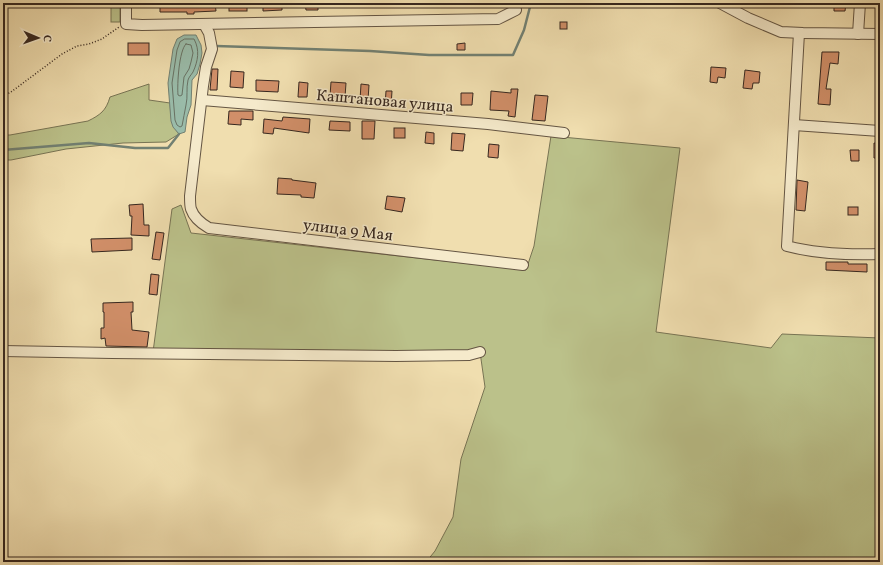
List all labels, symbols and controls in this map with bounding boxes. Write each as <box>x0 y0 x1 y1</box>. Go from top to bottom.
north arrow <box>18 18 58 58</box>
text: С <box>39 34 54 42</box>
street label: Каштановая улица <box>315 85 455 119</box>
street label: улица 9 Мая <box>302 215 394 247</box>

